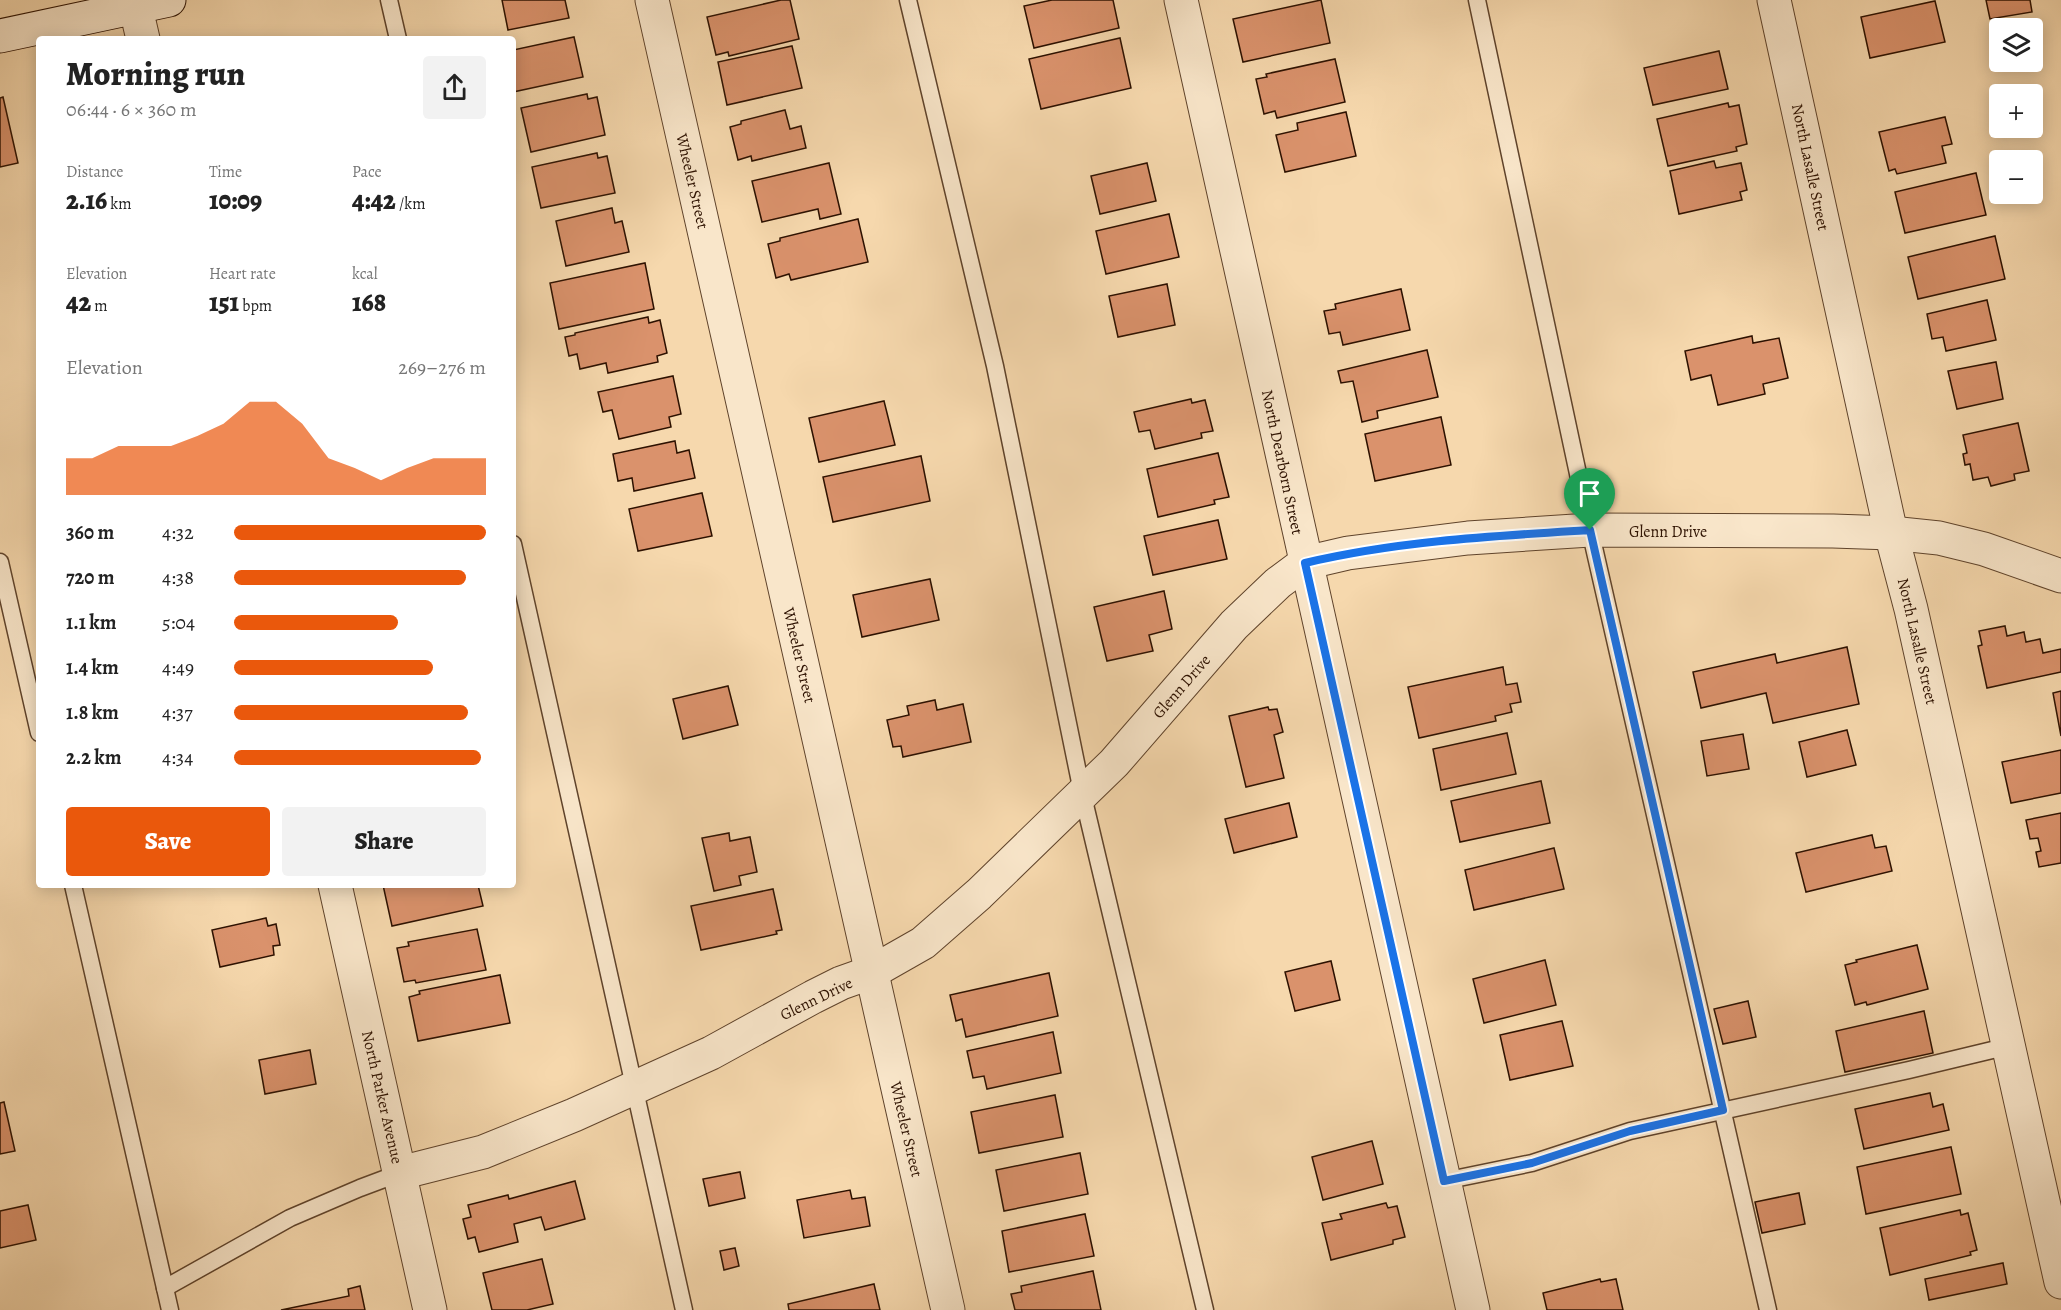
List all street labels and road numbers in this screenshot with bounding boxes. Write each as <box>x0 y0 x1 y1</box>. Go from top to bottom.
street label: North Lasalle Street <box>1786 102 1834 233</box>
street label: Wheeler Street <box>670 130 714 231</box>
street label: North Dearborn Street <box>1256 388 1308 537</box>
street label: Glenn Drive <box>1629 521 1707 543</box>
street label: North Lasalle Street <box>1892 576 1942 707</box>
street label: Wheeler Street <box>777 604 821 705</box>
street label: Glenn Drive <box>1148 650 1216 723</box>
street label: Glenn Drive <box>776 972 856 1026</box>
street label: North Parker Avenue <box>356 1028 408 1166</box>
street label: Wheeler Street <box>884 1078 928 1179</box>

